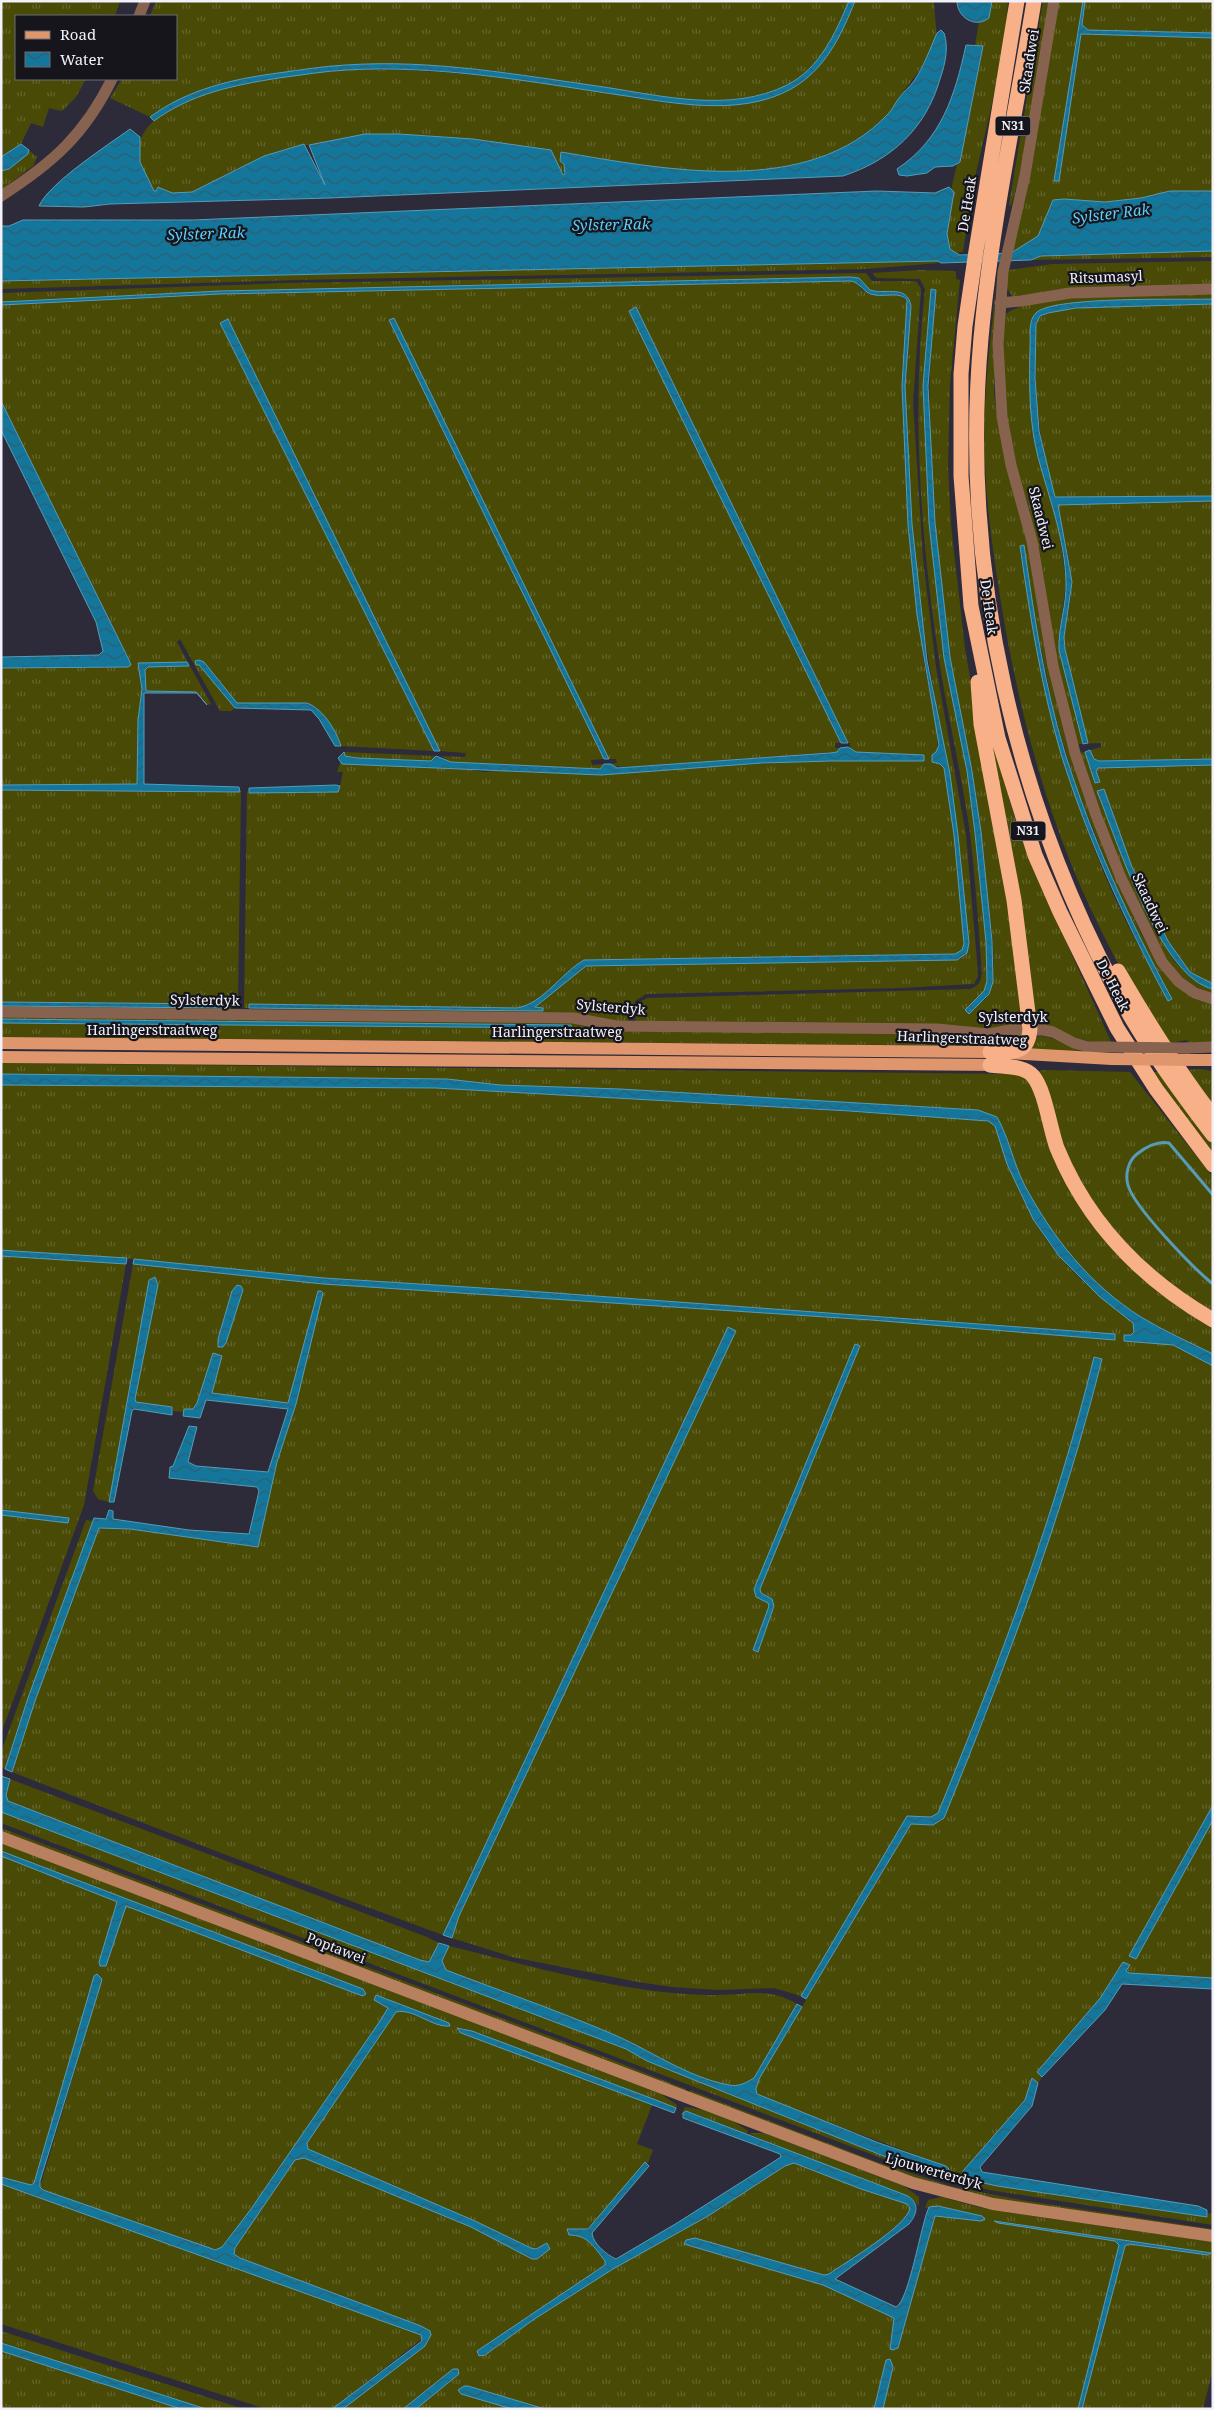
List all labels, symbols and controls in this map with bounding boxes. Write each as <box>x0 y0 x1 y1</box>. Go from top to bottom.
legend <box>15 15 178 80</box>
text: Road <box>60 24 96 44</box>
street label: Skaadwei <box>1014 27 1043 94</box>
text: Water <box>60 49 103 69</box>
road number: N31 <box>996 116 1030 136</box>
street label: De Heak <box>953 174 980 233</box>
water label: Sylster Rak <box>1071 198 1151 228</box>
water label: Sylster Rak <box>572 213 651 235</box>
water label: Sylster Rak <box>166 222 246 244</box>
street label: Ritsumasyl <box>1069 266 1144 287</box>
street label: Skaadwei <box>1024 484 1059 552</box>
street label: De Heak <box>976 578 1003 637</box>
road number: N31 <box>1010 821 1046 840</box>
street label: Skaadwei <box>1128 870 1173 936</box>
street label: De Heak <box>1092 956 1135 1015</box>
street label: Sylsterdyk <box>170 989 241 1010</box>
street label: Sylsterdyk <box>576 994 647 1019</box>
street label: Sylsterdyk <box>978 1007 1049 1026</box>
street label: Harlingerstraatweg <box>87 1020 218 1039</box>
street label: Harlingerstraatweg <box>492 1022 623 1041</box>
street label: Harlingerstraatweg <box>897 1026 1028 1049</box>
street label: Poptawei <box>304 1928 369 1968</box>
street label: Ljouwerterdyk <box>884 2148 985 2194</box>

